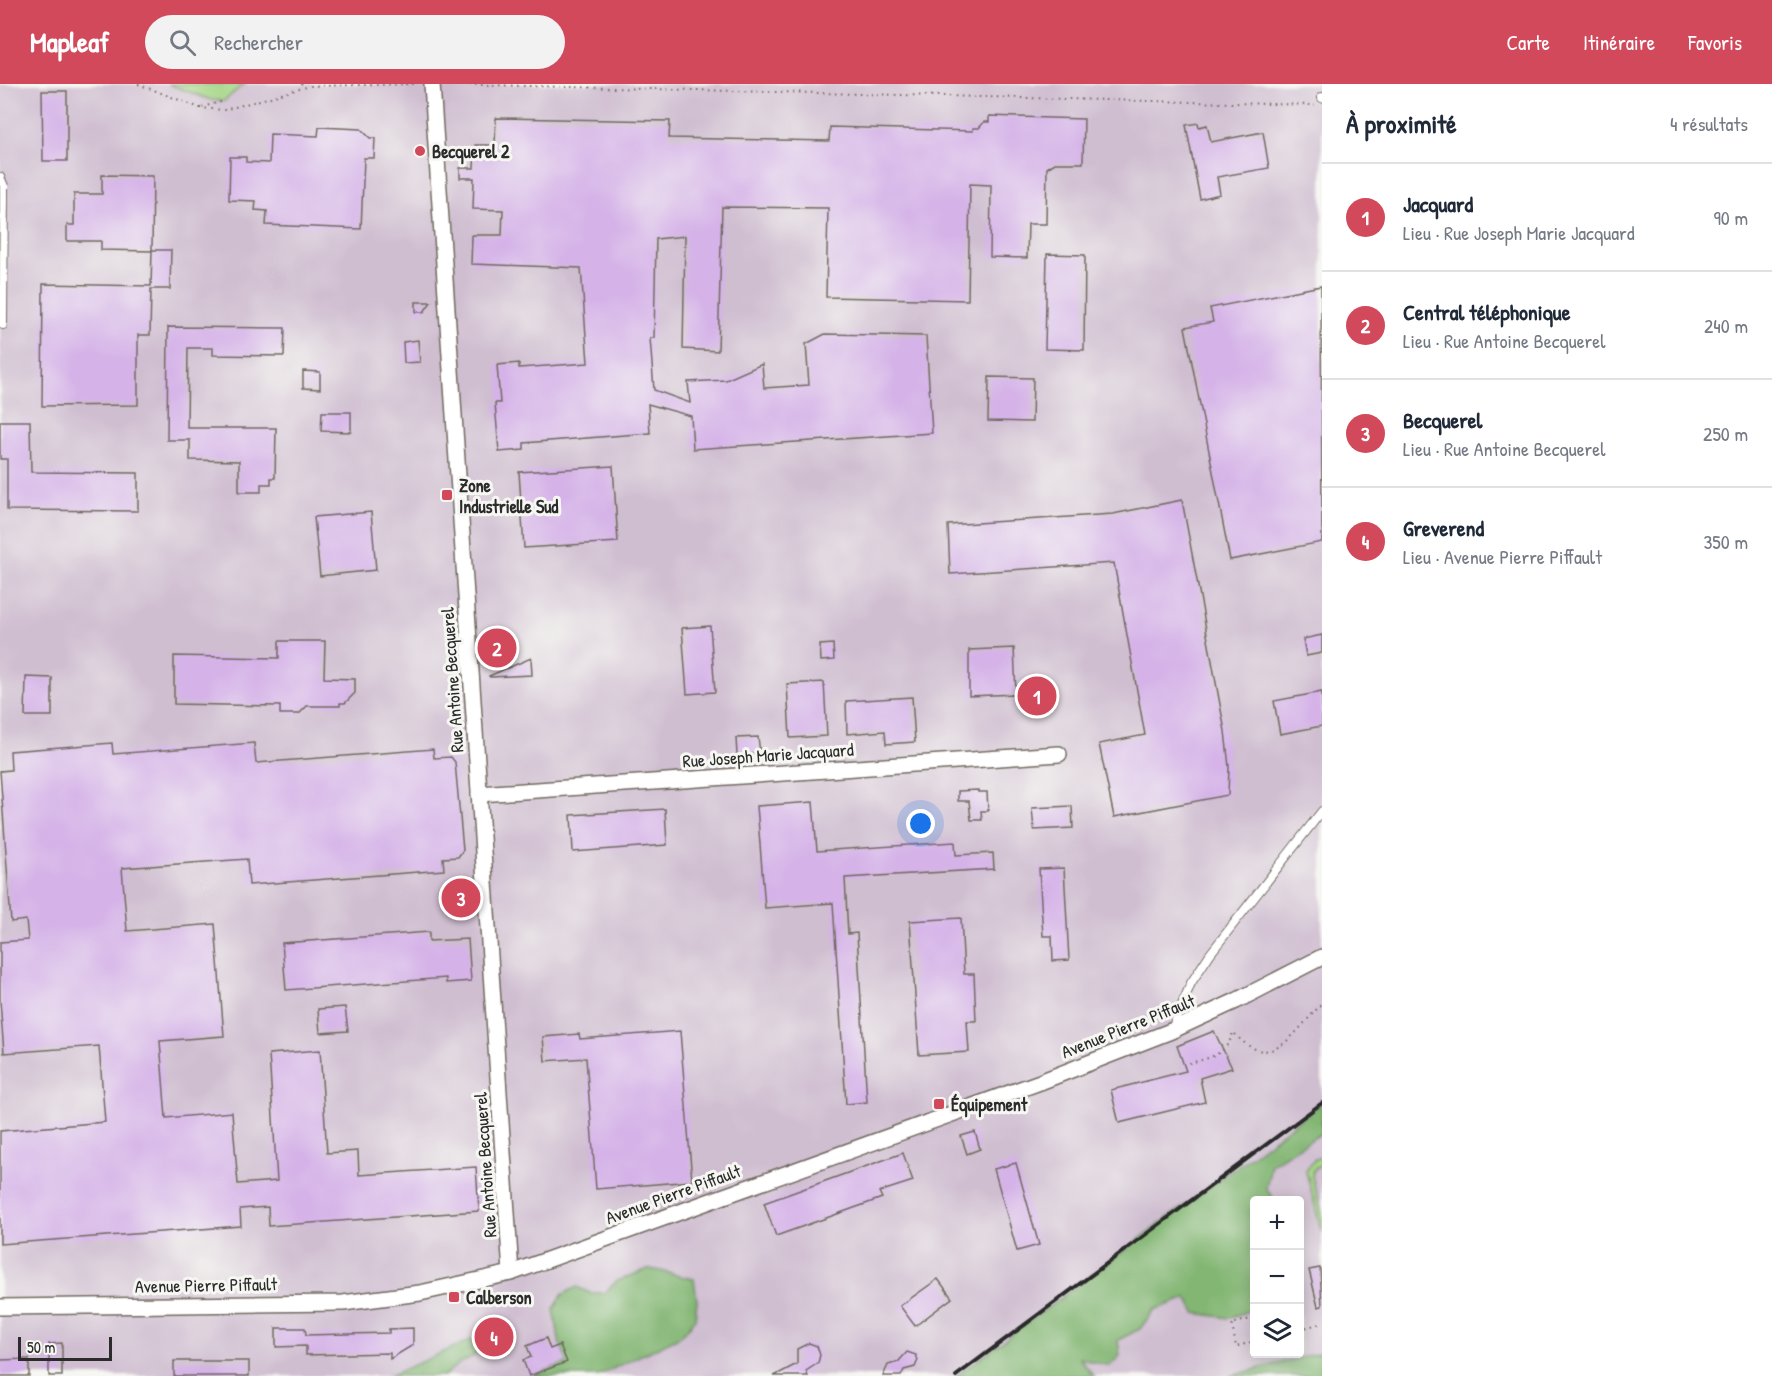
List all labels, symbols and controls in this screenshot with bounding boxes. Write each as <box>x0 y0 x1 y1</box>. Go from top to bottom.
search box <box>145 15 565 69</box>
text: Mapleaf <box>30 23 109 61</box>
icon: search <box>166 26 199 59</box>
text: Rechercher <box>214 27 303 57</box>
text: Carte <box>1507 28 1550 57</box>
text: Itinéraire <box>1583 28 1655 57</box>
text: Favoris <box>1688 28 1742 57</box>
text: À proximité <box>1346 106 1457 141</box>
text: 4 résultats <box>1670 110 1748 137</box>
place label: Becquerel 2 <box>432 139 510 165</box>
marker: Becquerel 2 <box>413 144 427 158</box>
text: Jacquard <box>1403 189 1473 219</box>
text: 1 <box>1362 204 1369 231</box>
text: 90 m <box>1714 204 1748 231</box>
text: Lieu · Rue Joseph Marie Jacquard <box>1403 219 1634 246</box>
text: Central téléphonique <box>1403 297 1570 327</box>
text: 2 <box>1361 312 1370 339</box>
text: 240 m <box>1704 312 1748 339</box>
text: Lieu · Rue Antoine Becquerel <box>1403 327 1606 354</box>
text: Becquerel <box>1403 405 1482 435</box>
text: 3 <box>1361 420 1370 447</box>
text: 250 m <box>1703 420 1748 447</box>
text: Lieu · Rue Antoine Becquerel <box>1403 435 1606 462</box>
place label: Zone Industrielle Sud <box>459 473 558 519</box>
marker: Zone Industrielle Sud <box>440 488 454 502</box>
text: Greverend <box>1403 513 1484 543</box>
text: 4 <box>1362 528 1369 555</box>
text: 350 m <box>1703 528 1748 555</box>
text: Lieu · Avenue Pierre Piffault <box>1403 543 1602 570</box>
street label: Rue Antoine Becquerel <box>434 606 470 753</box>
pin: 2 <box>478 626 516 670</box>
pin: 1 <box>1018 674 1056 718</box>
street label: Rue Joseph Marie Jacquard <box>682 737 854 773</box>
your location <box>906 809 935 838</box>
pin: 3 <box>442 876 480 920</box>
street label: Avenue Pierre Piffault <box>1057 987 1199 1064</box>
street label: Rue Antoine Becquerel <box>467 1091 503 1238</box>
place label: Équipement <box>951 1092 1028 1118</box>
marker: Équipement <box>932 1097 946 1111</box>
street label: Avenue Pierre Piffault <box>602 1158 745 1230</box>
map controls <box>1250 1196 1304 1358</box>
button: + <box>1250 1196 1304 1250</box>
button: − <box>1250 1250 1304 1304</box>
street label: Avenue Pierre Piffault <box>135 1271 278 1299</box>
place label: Calberson <box>466 1285 532 1310</box>
marker: Calberson <box>447 1290 461 1304</box>
button: layers <box>1250 1304 1304 1358</box>
pin: 4 <box>474 1314 514 1360</box>
scale bar <box>18 1334 112 1362</box>
text: 50 m <box>27 1336 56 1358</box>

